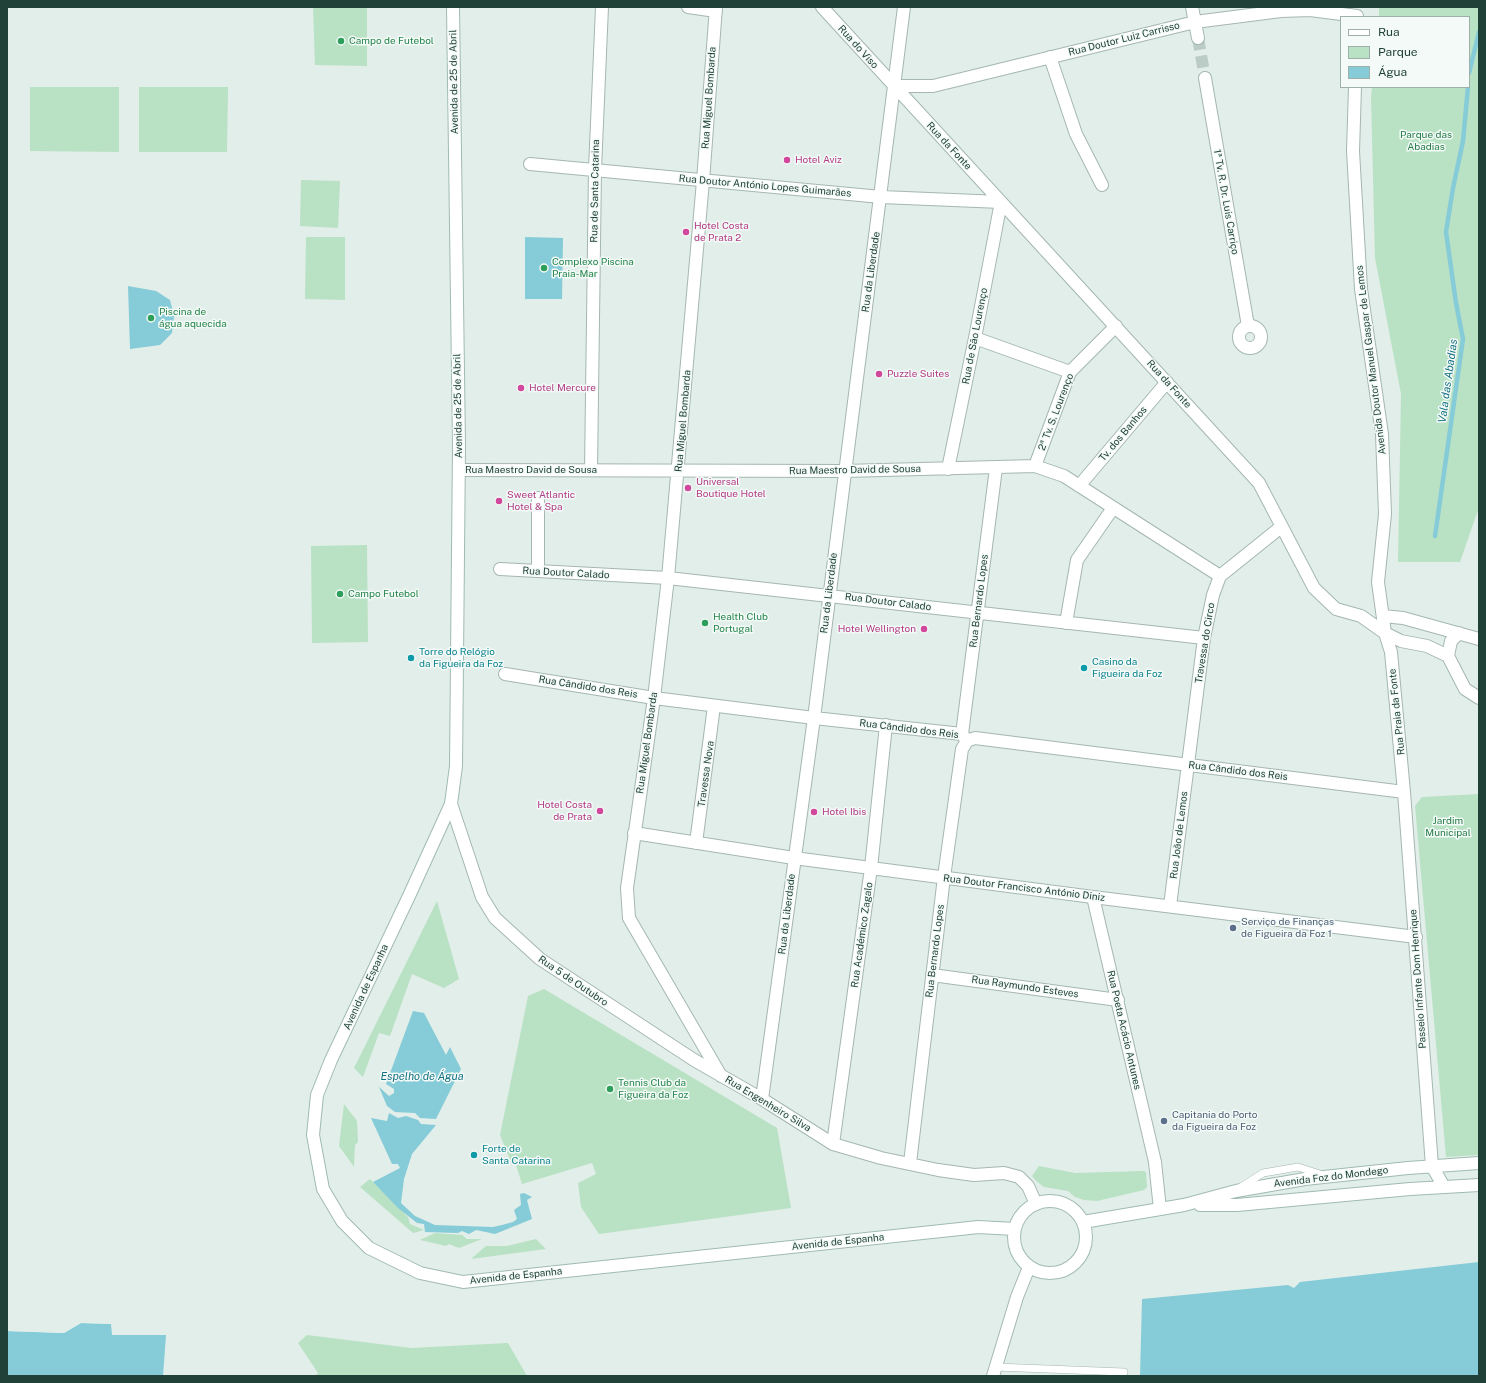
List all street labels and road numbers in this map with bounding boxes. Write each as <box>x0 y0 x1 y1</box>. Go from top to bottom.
street label: Rua Doutor Luiz Carrisso <box>1067 19 1181 59</box>
street label: Rua do Viso <box>835 23 881 71</box>
street label: Avenida de 25 de Abril <box>447 30 461 134</box>
street label: Rua Miguel Bombarda <box>699 46 719 150</box>
street label: Rua da Fonte <box>924 120 974 172</box>
street label: Rua de Santa Catarina <box>588 139 602 243</box>
street label: 1ª Tv. R. Dr. Luis Carriço <box>1211 148 1241 256</box>
street label: Rua Doutor António Lopes Guimarães <box>678 172 852 200</box>
street label: Rua da Liberdade <box>859 231 883 313</box>
street label: Avenida Doutor Manuel Gaspar de Lemos <box>1353 265 1389 455</box>
street label: Rua de São Lourenço <box>960 287 990 385</box>
street label: Avenida de 25 de Abril <box>451 354 465 458</box>
street label: Rua da Fonte <box>1144 357 1194 411</box>
street label: Rua Miguel Bombarda <box>673 369 693 473</box>
street label: 2ª Tv. S. Lourenço <box>1036 372 1076 452</box>
street label: Tv. dos Banhos <box>1096 404 1150 464</box>
street label: Rua Maestro David de Sousa <box>789 463 921 477</box>
street label: Rua Maestro David de Sousa <box>465 464 597 476</box>
street label: Rua da Liberdade <box>818 552 840 634</box>
street label: Rua Bernardo Lopes <box>967 554 991 648</box>
street label: Rua Doutor Calado <box>522 565 610 581</box>
street label: Rua Doutor Calado <box>844 591 932 613</box>
street label: Travessa do Circo <box>1193 602 1217 684</box>
street label: Rua Praia da Fonte <box>1386 668 1408 756</box>
street label: Rua Cândido dos Reis <box>538 673 638 701</box>
street label: Rua Miguel Bombarda <box>634 691 660 795</box>
street label: Rua Cândido dos Reis <box>859 717 959 741</box>
street label: Travessa Nova <box>695 740 717 808</box>
street label: Rua Cândido dos Reis <box>1188 759 1288 783</box>
street label: Rua João de Lemos <box>1168 791 1190 879</box>
street label: Rua Doutor Francisco António Diniz <box>942 872 1106 904</box>
street label: Rua da Liberdade <box>776 873 798 955</box>
street label: Rua Académico Zagalo <box>849 881 875 989</box>
street label: Rua Bernardo Lopes <box>923 904 947 998</box>
street label: Passeio Infante Dom Henrique <box>1407 909 1429 1049</box>
street label: Avenida de Espanha <box>341 942 391 1032</box>
street label: Rua 5 de Outubro <box>536 953 610 1009</box>
street label: Rua Poeta Acácio Antunes <box>1104 969 1144 1091</box>
street label: Rua Raymundo Esteves <box>971 974 1079 1000</box>
street label: Rua Engenheiro Silva <box>723 1074 813 1134</box>
street label: Avenida Foz do Mondego <box>1273 1164 1389 1190</box>
street label: Avenida de Espanha <box>791 1231 885 1253</box>
street label: Avenida de Espanha <box>469 1265 563 1287</box>

